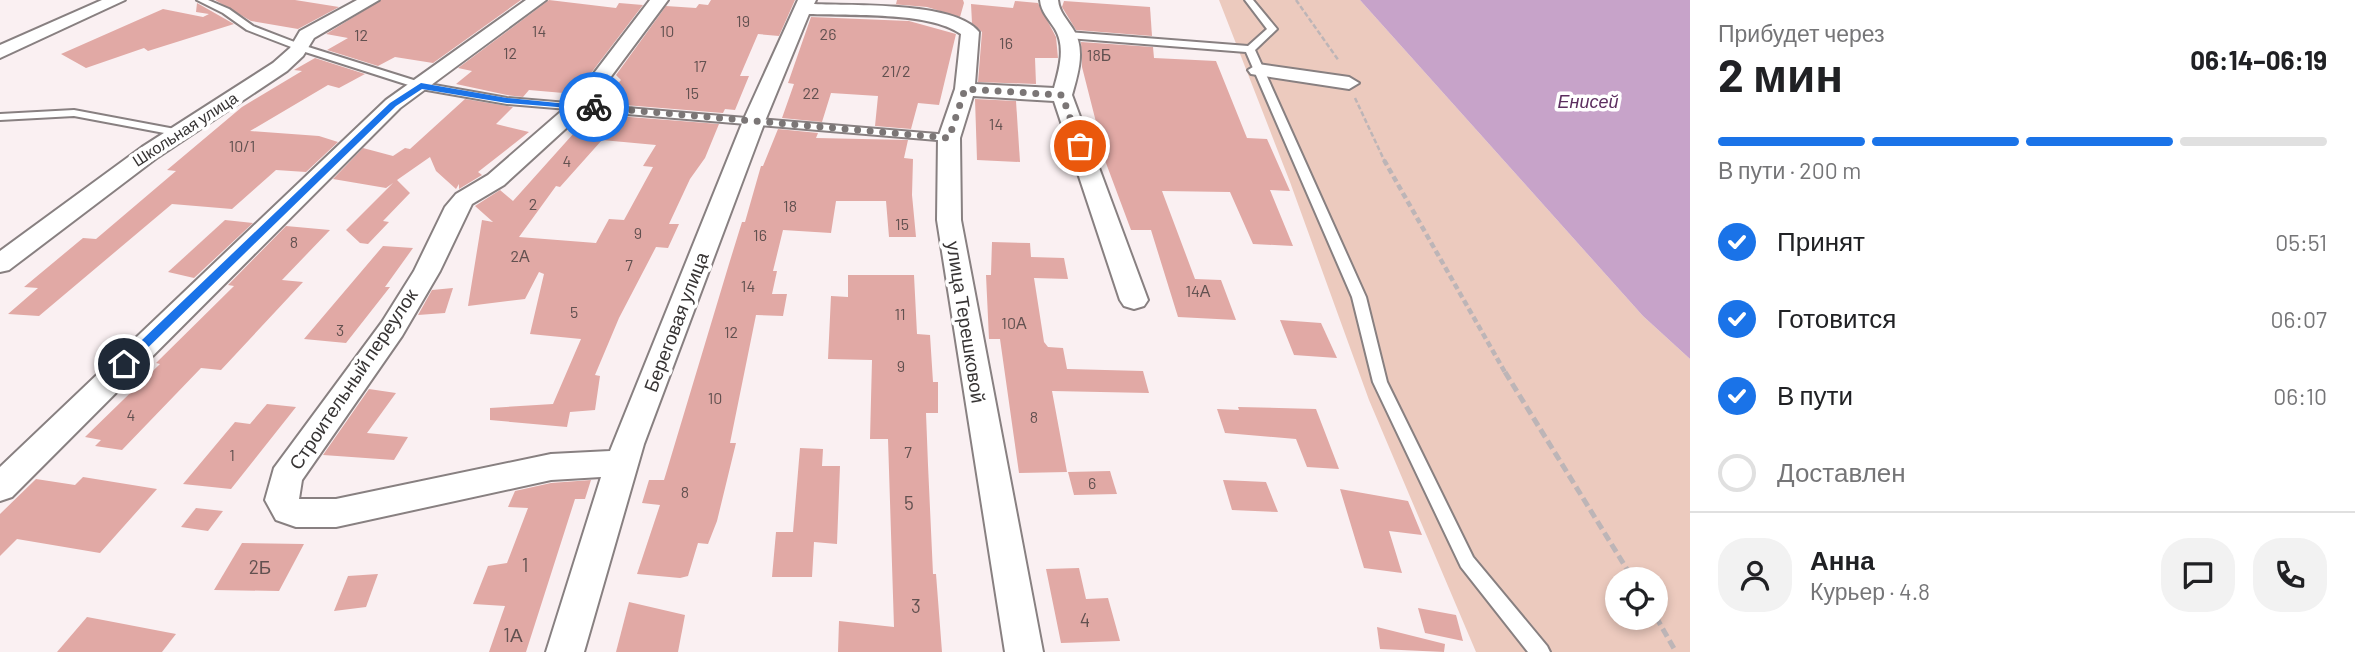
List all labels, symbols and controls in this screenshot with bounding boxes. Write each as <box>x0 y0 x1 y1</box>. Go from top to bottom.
house number: 19 <box>736 11 750 30</box>
text: Прибудет через <box>1718 19 1885 47</box>
house number: 14 <box>532 21 546 40</box>
house number: 10 <box>660 21 674 40</box>
house number: 26 <box>820 24 836 43</box>
house number: 12 <box>354 25 368 44</box>
house number: 16 <box>999 33 1013 52</box>
house number: 12 <box>503 43 517 62</box>
text: 06:14–06:19 <box>2190 44 2327 75</box>
house number: 18Б <box>1087 45 1111 64</box>
text: 2 мин <box>1718 46 1843 101</box>
house number: 17 <box>693 56 707 75</box>
house number: 21/2 <box>882 61 910 80</box>
courier <box>559 72 629 142</box>
house number: 15 <box>685 83 699 102</box>
house number: 22 <box>802 83 820 102</box>
street label: Школьная улица <box>129 87 241 170</box>
icon: bike <box>575 88 613 126</box>
water label: Енисей <box>1558 90 1618 112</box>
house number: 14 <box>989 114 1003 133</box>
pin <box>1050 116 1110 176</box>
icon: bag <box>1061 127 1099 165</box>
house number: 10/1 <box>229 136 255 155</box>
house number: 4 <box>563 151 571 170</box>
text: В пути · 200 m <box>1718 156 1861 184</box>
house number: 2 <box>529 194 537 213</box>
house number: 18 <box>783 196 797 215</box>
house number: 15 <box>895 214 909 233</box>
house number: 9 <box>634 223 642 242</box>
icon: check <box>1718 223 1756 261</box>
house number: 16 <box>753 225 767 244</box>
text: Принят <box>1777 225 1865 256</box>
text: 05:51 <box>2275 228 2327 256</box>
house number: 8 <box>290 232 298 251</box>
street label: улица Терешковой <box>942 239 991 405</box>
house number: 2А <box>510 246 530 265</box>
street label: Береговая улица <box>638 248 713 395</box>
house number: 7 <box>625 255 633 274</box>
house number: 14 <box>741 276 755 295</box>
house number: 14А <box>1185 281 1211 300</box>
street label: Строительный переулок <box>283 283 422 474</box>
icon: check <box>1718 300 1756 338</box>
house number: 5 <box>570 302 578 321</box>
text: Готовится <box>1777 302 1896 333</box>
house number: 11 <box>894 304 906 323</box>
text: 06:07 <box>2270 305 2327 333</box>
house number: 10А <box>1001 313 1027 332</box>
house number: 3 <box>336 320 344 339</box>
house number: 12 <box>724 322 738 341</box>
pin <box>94 334 154 394</box>
icon: home <box>105 345 143 383</box>
house number: 9 <box>897 356 905 375</box>
icon: check <box>1718 377 1756 415</box>
text: В пути <box>1777 379 1853 410</box>
text: 06:10 <box>2273 382 2327 410</box>
house number: 10 <box>708 388 722 407</box>
house number: 4 <box>127 405 135 424</box>
house number: 8 <box>1030 407 1038 426</box>
house number: 7 <box>904 442 912 461</box>
house number: 1 <box>229 445 235 464</box>
text: Доставлен <box>1777 456 1906 487</box>
house number: 6 <box>1088 473 1096 492</box>
house number: 8 <box>681 482 689 501</box>
house number: 5 <box>904 491 914 514</box>
button: person <box>1718 538 1792 612</box>
button: chat <box>2161 538 2235 612</box>
button: phone <box>2253 538 2327 612</box>
text: Анна <box>1810 544 1875 575</box>
house number: 1 <box>522 553 528 576</box>
house number: 2Б <box>249 555 271 578</box>
map controls <box>1605 567 1668 630</box>
button: locate <box>1605 567 1668 630</box>
text: Курьер · 4.8 <box>1810 577 1930 605</box>
house number: 3 <box>911 594 921 617</box>
house number: 4 <box>1080 608 1090 631</box>
house number: 1А <box>503 623 523 646</box>

